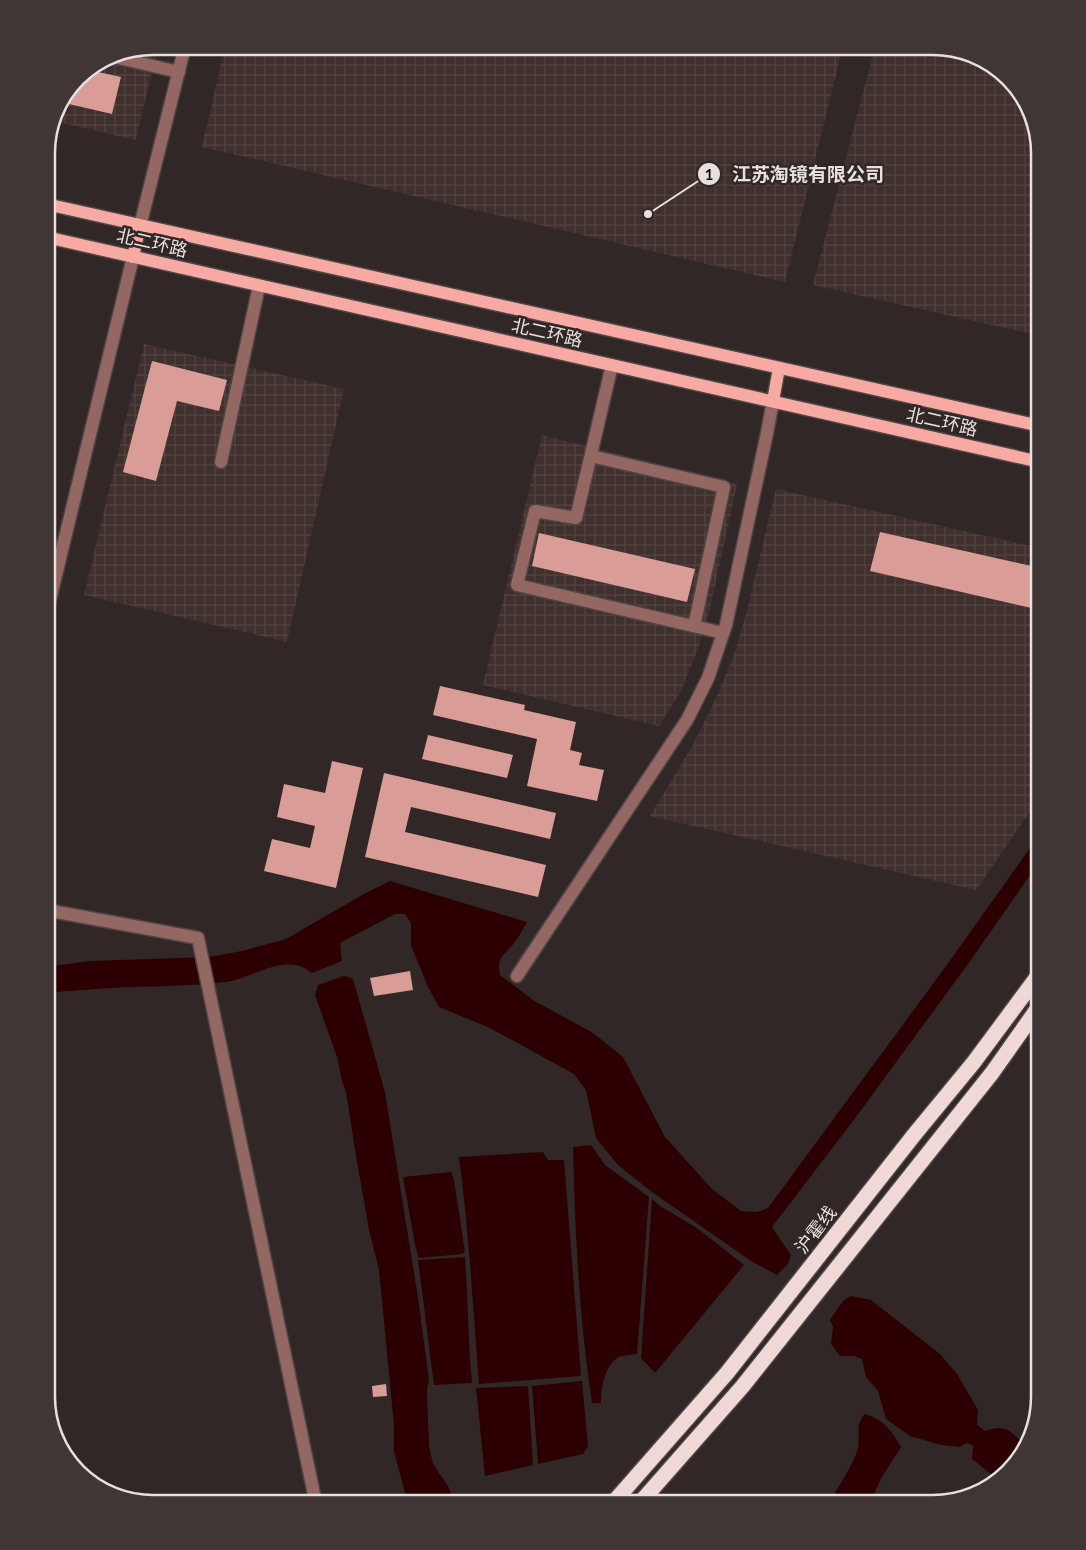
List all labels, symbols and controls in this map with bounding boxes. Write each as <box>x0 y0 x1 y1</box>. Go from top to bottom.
callout: 江苏淘镜有限公司 <box>697 157 894 191</box>
text: 江苏淘镜有限公司 <box>732 162 884 185</box>
text: 1 <box>705 165 713 183</box>
street label: 北二环路 <box>115 223 190 261</box>
street label: 北二环路 <box>510 313 585 351</box>
street label: 北二环路 <box>905 402 980 440</box>
street label: 沪霍线 <box>790 1201 841 1257</box>

